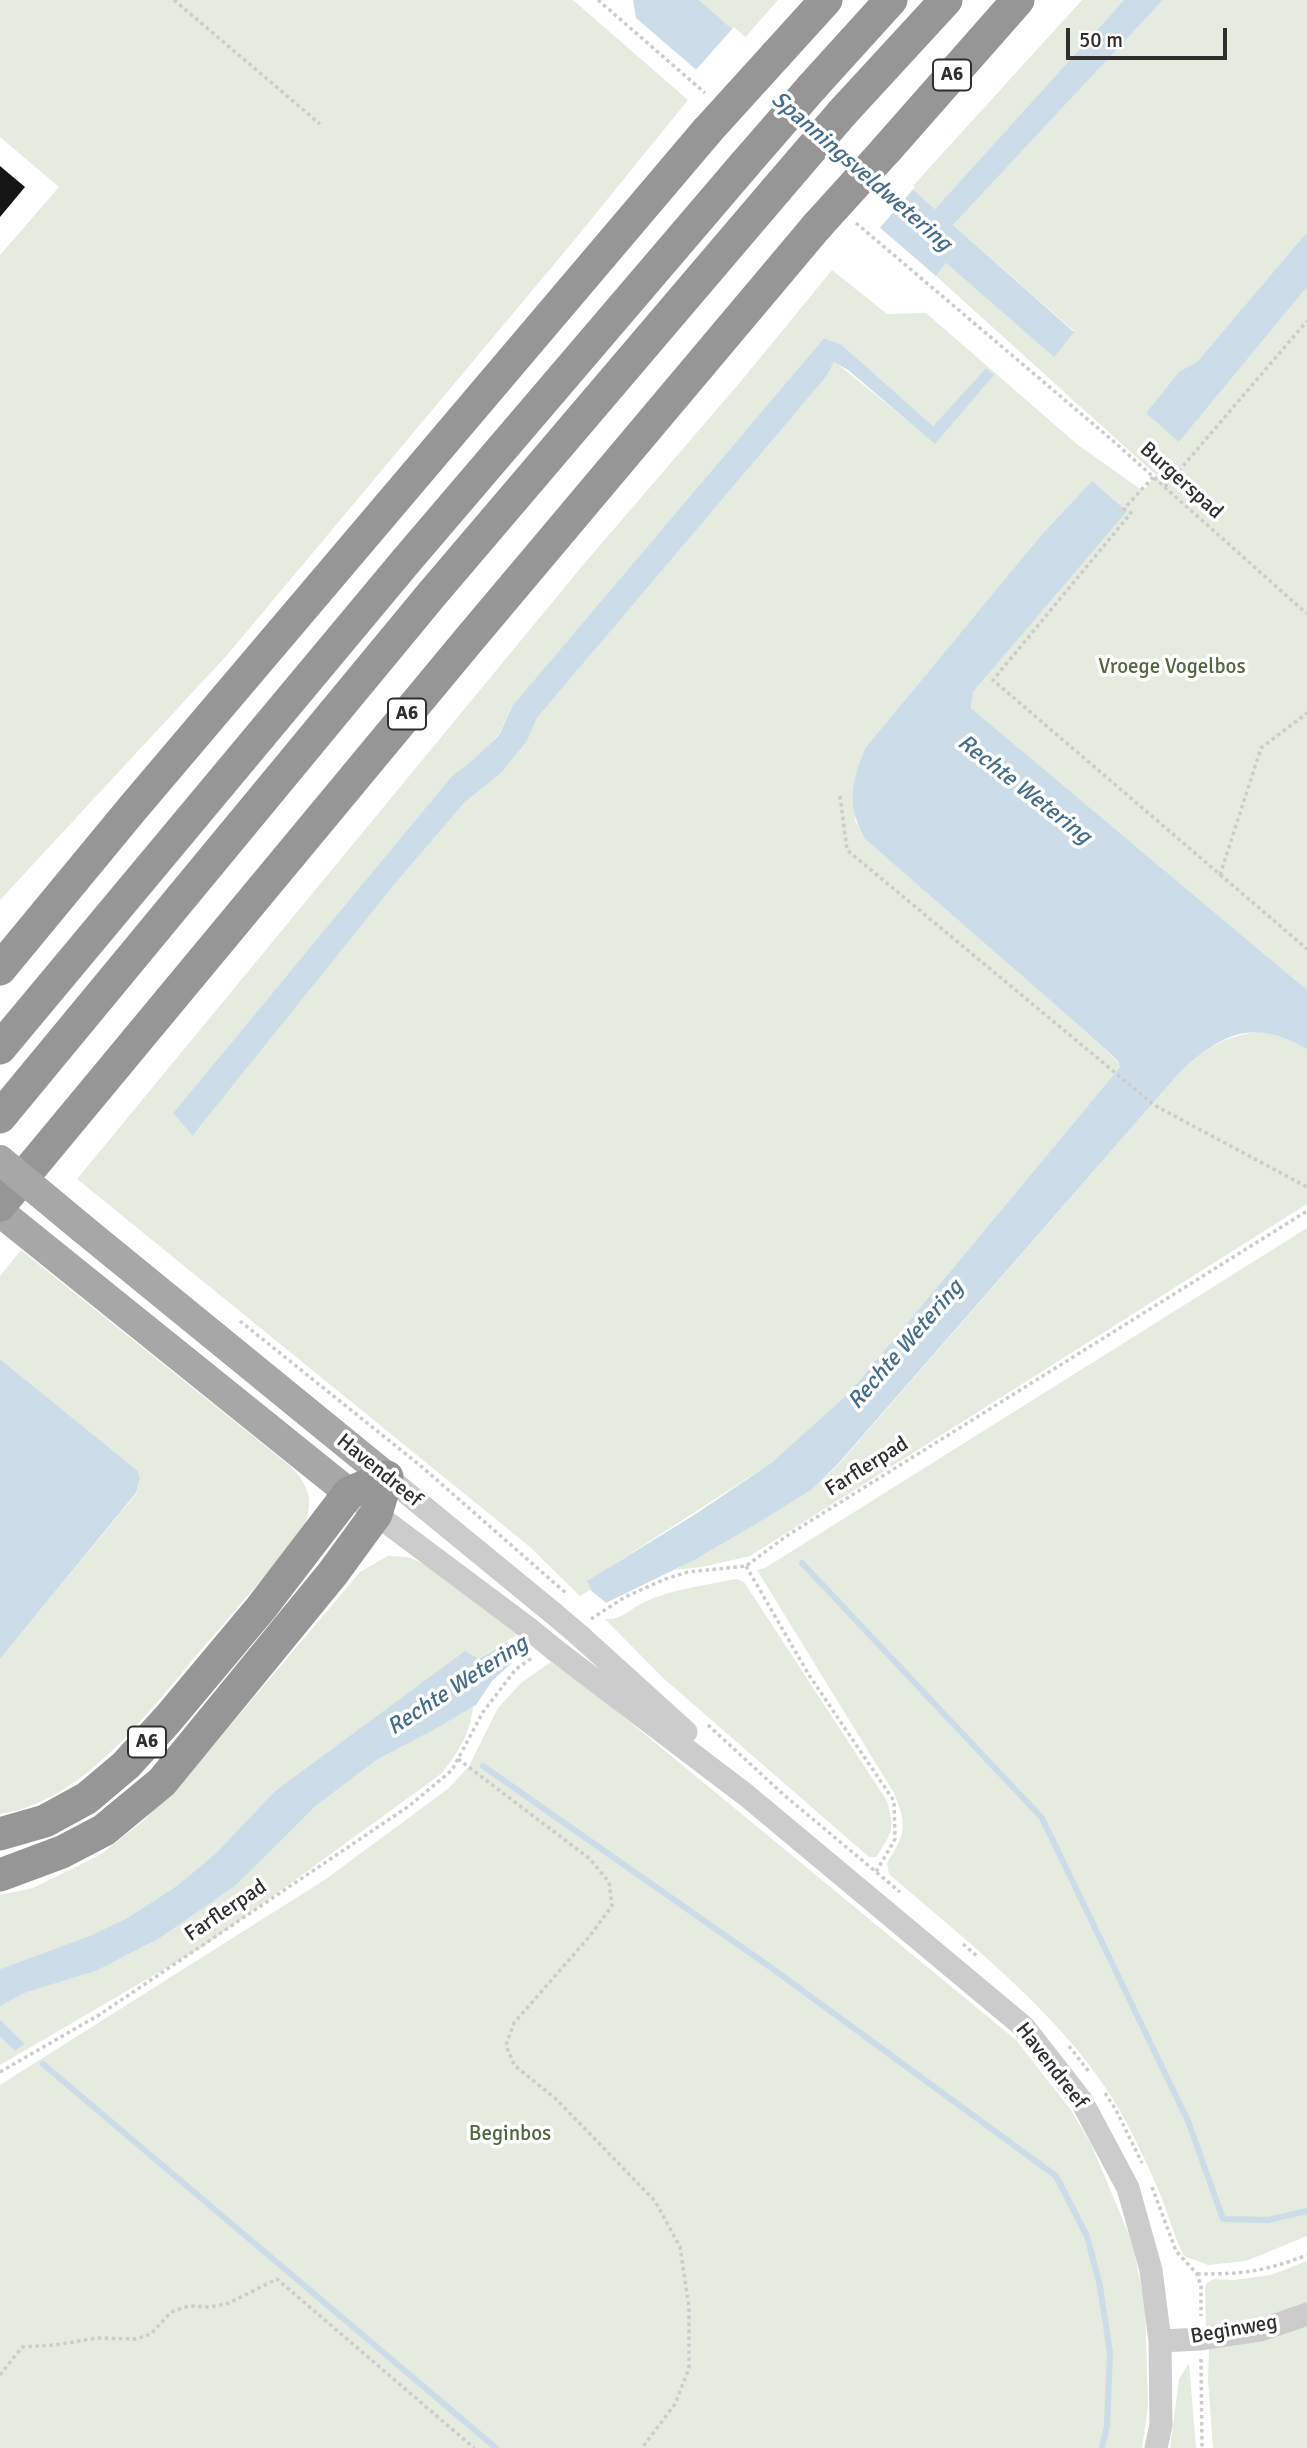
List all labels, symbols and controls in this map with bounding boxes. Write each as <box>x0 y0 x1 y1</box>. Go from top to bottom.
scale bar <box>1069 14 1230 58</box>
text: 50 m <box>1079 27 1123 53</box>
road number: A6 <box>933 60 971 90</box>
water label: Spanningsveldwetering <box>765 86 957 258</box>
street label: Burgerspad <box>1134 437 1228 525</box>
park label: Vroege Vogelbos <box>1098 654 1246 680</box>
road number: A6 <box>388 698 426 730</box>
water label: Rechte Wetering <box>952 729 1096 851</box>
water label: Rechte Wetering <box>842 1275 970 1415</box>
street label: Havendreef <box>331 1429 427 1513</box>
street label: Farflerpad <box>821 1432 913 1502</box>
water label: Rechte Wetering <box>383 1630 533 1742</box>
road number: A6 <box>128 1726 166 1758</box>
street label: Farflerpad <box>180 1875 272 1947</box>
street label: Havendreef <box>1010 2018 1092 2114</box>
park label: Beginbos <box>469 2121 551 2147</box>
street label: Beginweg <box>1189 2310 1279 2350</box>

